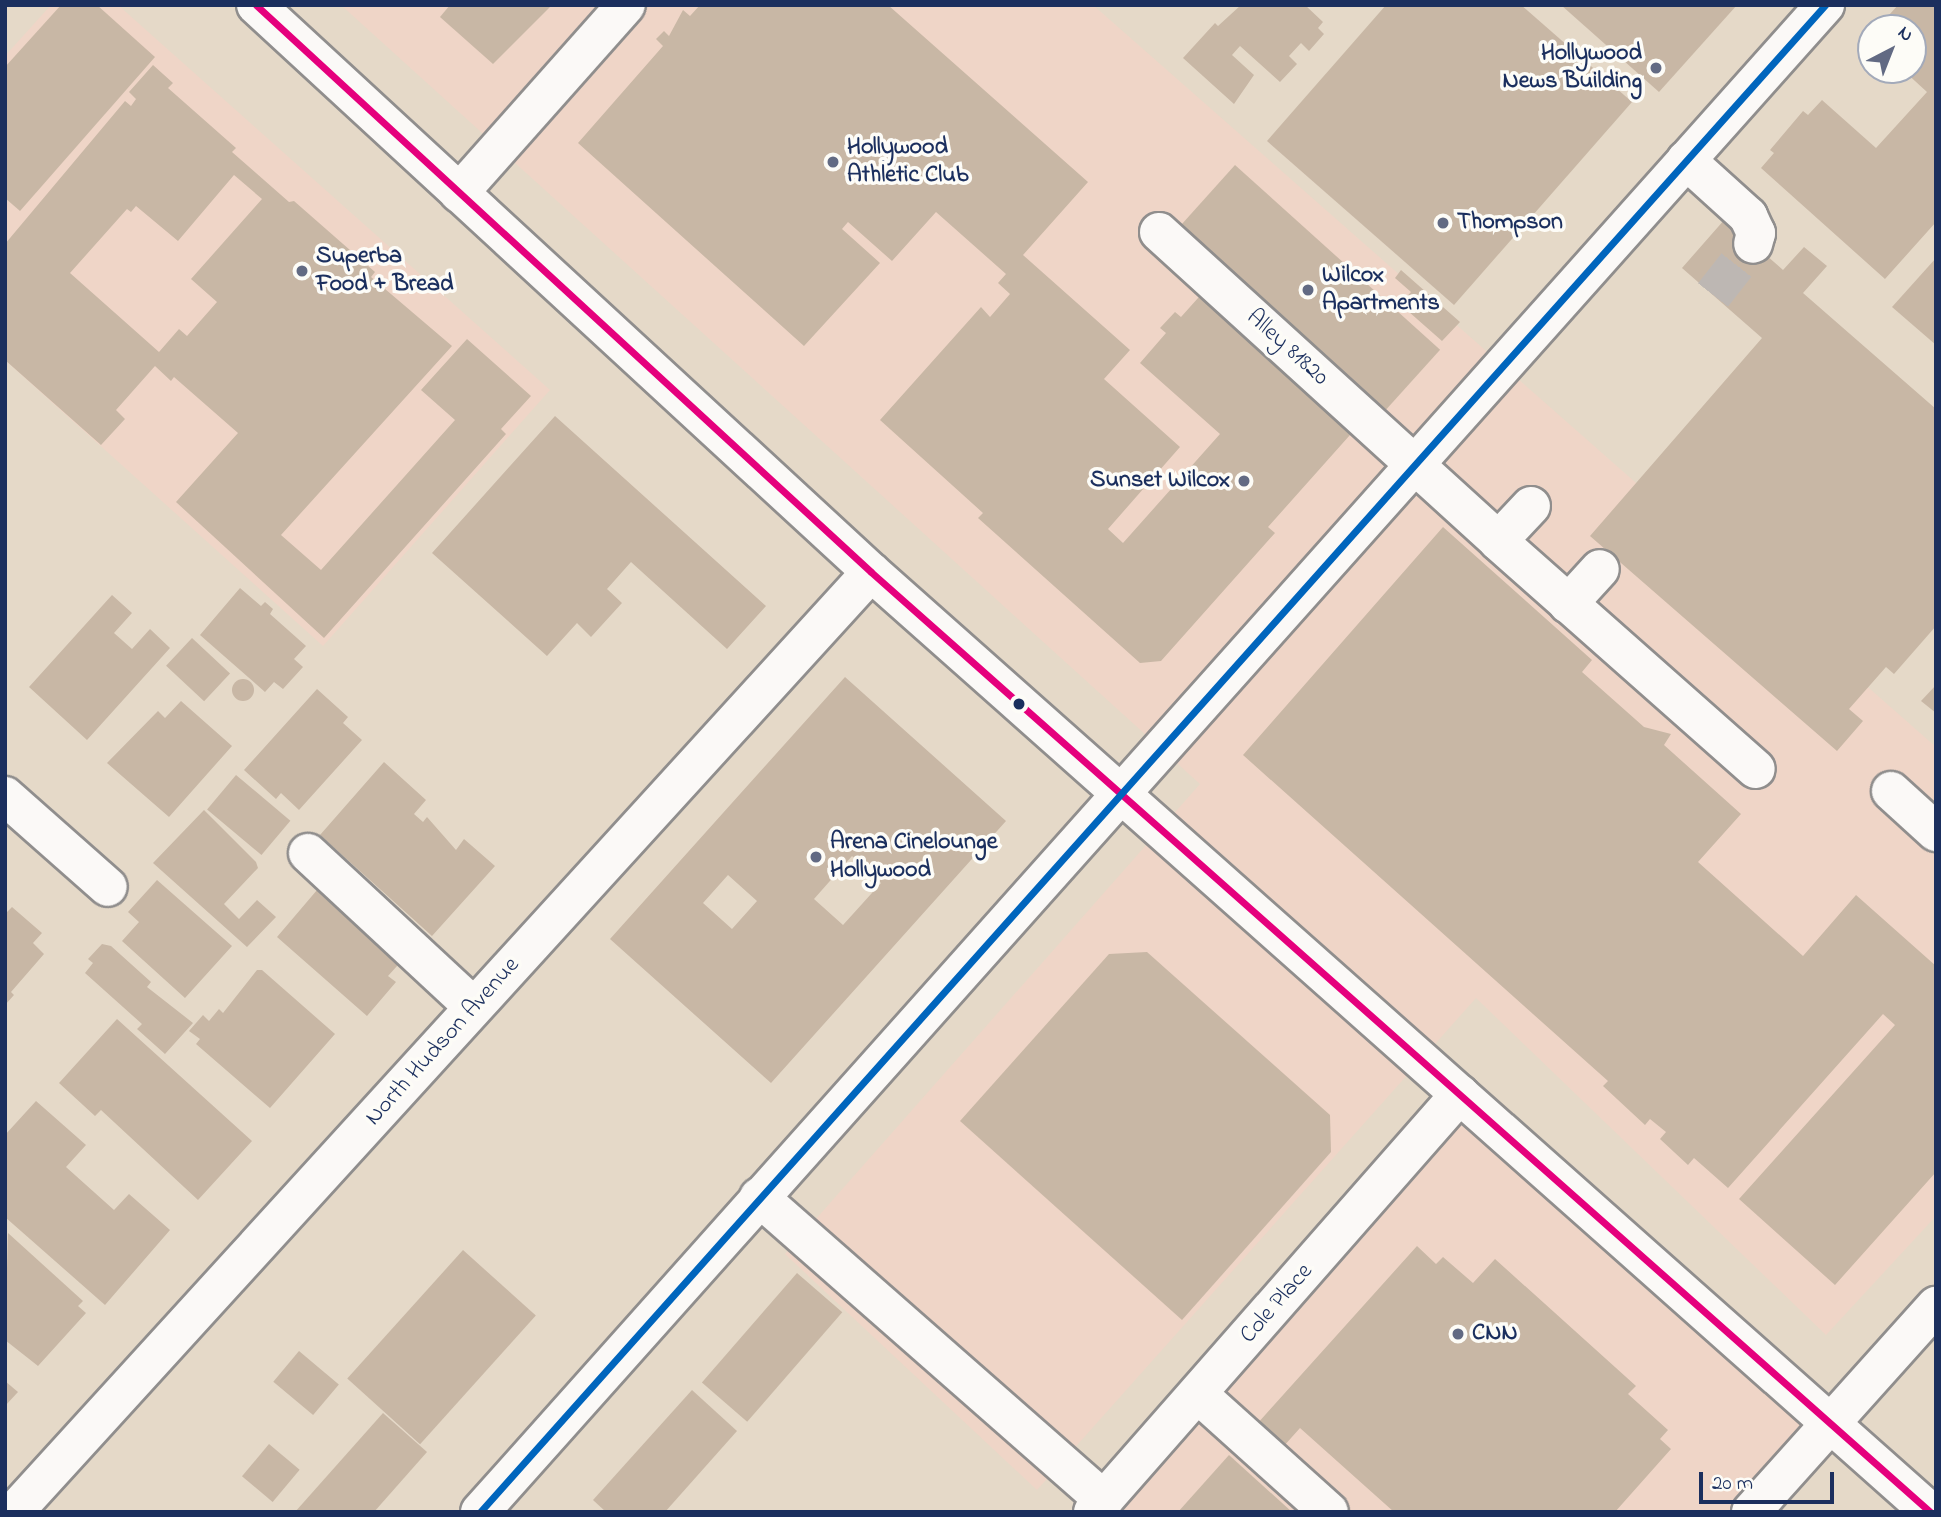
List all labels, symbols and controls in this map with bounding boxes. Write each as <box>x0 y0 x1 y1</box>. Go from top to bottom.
north arrow <box>1857 14 1927 84</box>
text: N <box>1891 20 1919 49</box>
place label: Hollywood News Building <box>1502 40 1642 96</box>
marker: Hollywood News Building <box>1648 60 1664 76</box>
place label: Hollywood Athletic Club <box>847 134 969 190</box>
marker: Hollywood Athletic Club <box>825 154 841 170</box>
place label: Thompson <box>1457 209 1563 237</box>
marker: Thompson <box>1435 215 1451 231</box>
place label: Superba Food + Bread <box>316 243 453 299</box>
place label: Wilcox Apartments <box>1322 262 1440 318</box>
marker: Superba Food + Bread <box>294 263 310 279</box>
marker: Wilcox Apartments <box>1300 282 1316 298</box>
street label: Alley 81820 <box>1240 304 1334 392</box>
place label: Sunset Wilcox <box>1090 467 1230 495</box>
marker: Sunset Wilcox <box>1236 473 1252 489</box>
unlabelled marker <box>1012 697 1026 711</box>
place label: Arena Cinelounge Hollywood <box>830 829 997 885</box>
marker: Arena Cinelounge Hollywood <box>808 849 824 865</box>
street label: North Hudson Avenue <box>360 952 526 1132</box>
street label: Cole Place <box>1234 1258 1320 1350</box>
place label: CNN <box>1472 1320 1518 1348</box>
marker: CNN <box>1450 1326 1466 1342</box>
scale bar <box>1703 1458 1838 1502</box>
text: 20 m <box>1712 1469 1753 1499</box>

